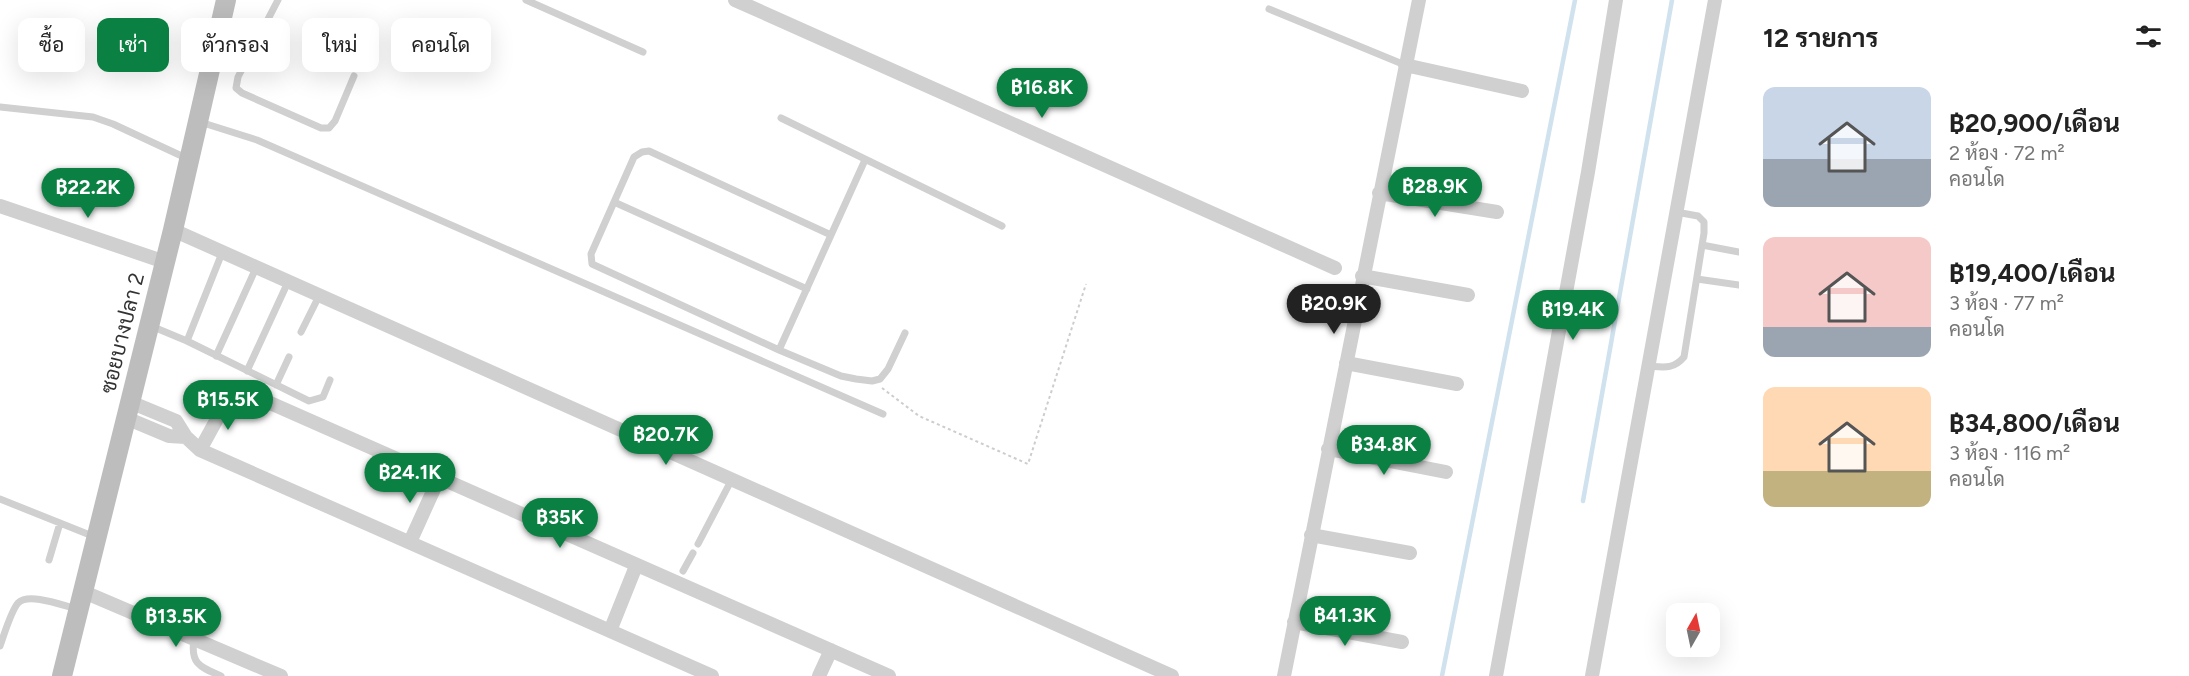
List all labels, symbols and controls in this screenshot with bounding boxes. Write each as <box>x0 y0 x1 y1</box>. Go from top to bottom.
chip: ซื้อ <box>18 18 85 72</box>
chip: เช่า <box>97 18 169 72</box>
chip: ตัวกรอง <box>181 18 290 72</box>
chip: ใหม่ <box>302 18 379 72</box>
chip: คอนโด <box>391 18 491 72</box>
icon: filters <box>2132 20 2165 53</box>
text: 12 รายการ <box>1763 22 1878 54</box>
pin: ฿16.8K <box>993 68 1091 119</box>
text: ฿16.8K <box>1011 75 1073 99</box>
text: ฿20,900/เดือน <box>1949 107 2120 139</box>
icon: home <box>1811 111 1883 183</box>
text: 2 ห้อง · 72 m² <box>1949 141 2065 165</box>
pin: ฿28.9K <box>1386 167 1484 218</box>
text: คอนโด <box>1949 167 2005 191</box>
pin: ฿22.2K <box>39 168 137 219</box>
text: ฿28.9K <box>1402 174 1468 198</box>
text: ฿22.2K <box>55 175 121 199</box>
text: ฿19,400/เดือน <box>1949 257 2116 289</box>
icon: home <box>1811 261 1883 333</box>
street label: ซอยบางปลา 2 <box>95 270 149 396</box>
pin: ฿20.9K <box>1285 284 1383 335</box>
pin: ฿19.4K <box>1524 290 1622 341</box>
text: ฿20.9K <box>1301 291 1367 315</box>
text: 3 ห้อง · 77 m² <box>1949 291 2064 315</box>
text: ฿19.4K <box>1541 297 1605 321</box>
text: คอนโด <box>1949 317 2005 341</box>
pin: ฿15.5K <box>179 380 277 431</box>
text: ฿15.5K <box>197 387 259 411</box>
text: ฿34,800/เดือน <box>1949 407 2120 439</box>
icon: home <box>1811 411 1883 483</box>
pin: ฿20.7K <box>617 415 715 466</box>
text: ฿20.7K <box>633 422 699 446</box>
pin: ฿34.8K <box>1335 425 1433 476</box>
text: ฿34.8K <box>1351 432 1417 456</box>
text: 3 ห้อง · 116 m² <box>1949 441 2070 465</box>
pin: ฿24.1K <box>361 453 459 504</box>
text: ฿24.1K <box>378 460 442 484</box>
text: คอนโด <box>1949 467 2005 491</box>
pin: ฿35K <box>524 498 596 549</box>
text: ฿35K <box>536 505 584 529</box>
pin: ฿41.3K <box>1296 596 1394 647</box>
pin: ฿13.5K <box>127 597 225 648</box>
text: ฿41.3K <box>1314 603 1376 627</box>
north arrow <box>1666 603 1720 657</box>
map controls <box>1666 603 1720 657</box>
text: ฿13.5K <box>145 604 207 628</box>

